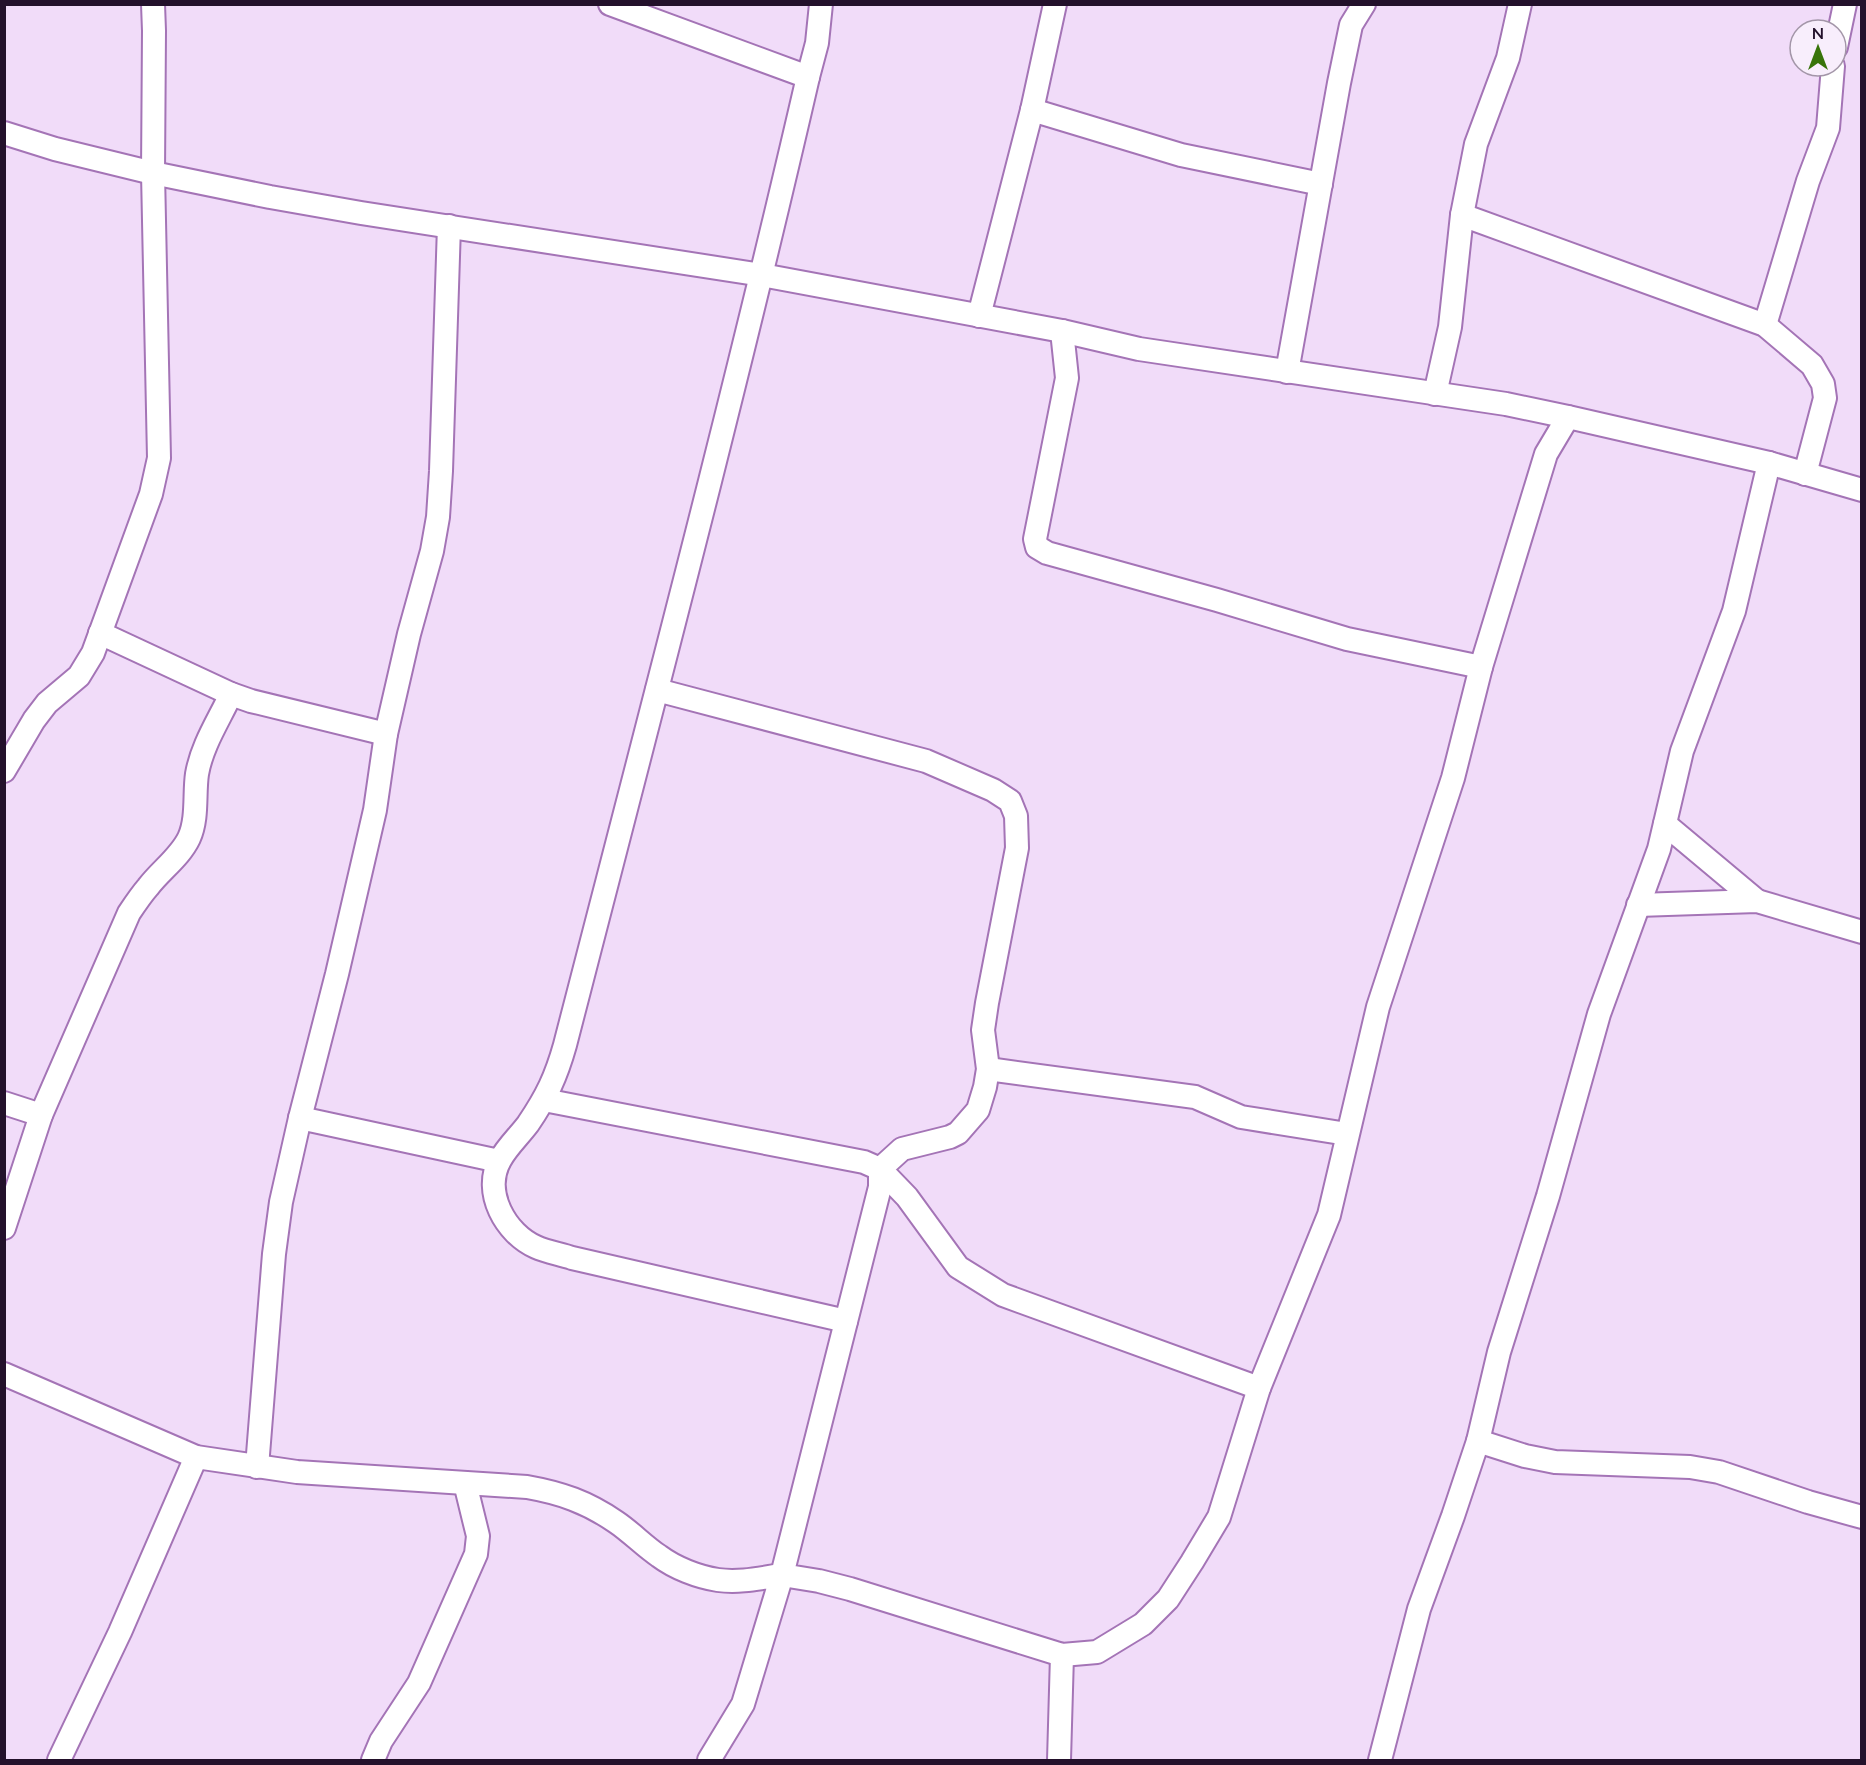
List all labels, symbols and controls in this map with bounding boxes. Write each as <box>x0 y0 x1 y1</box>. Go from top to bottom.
north arrow <box>1788 18 1848 78</box>
text: N <box>1812 23 1824 42</box>

